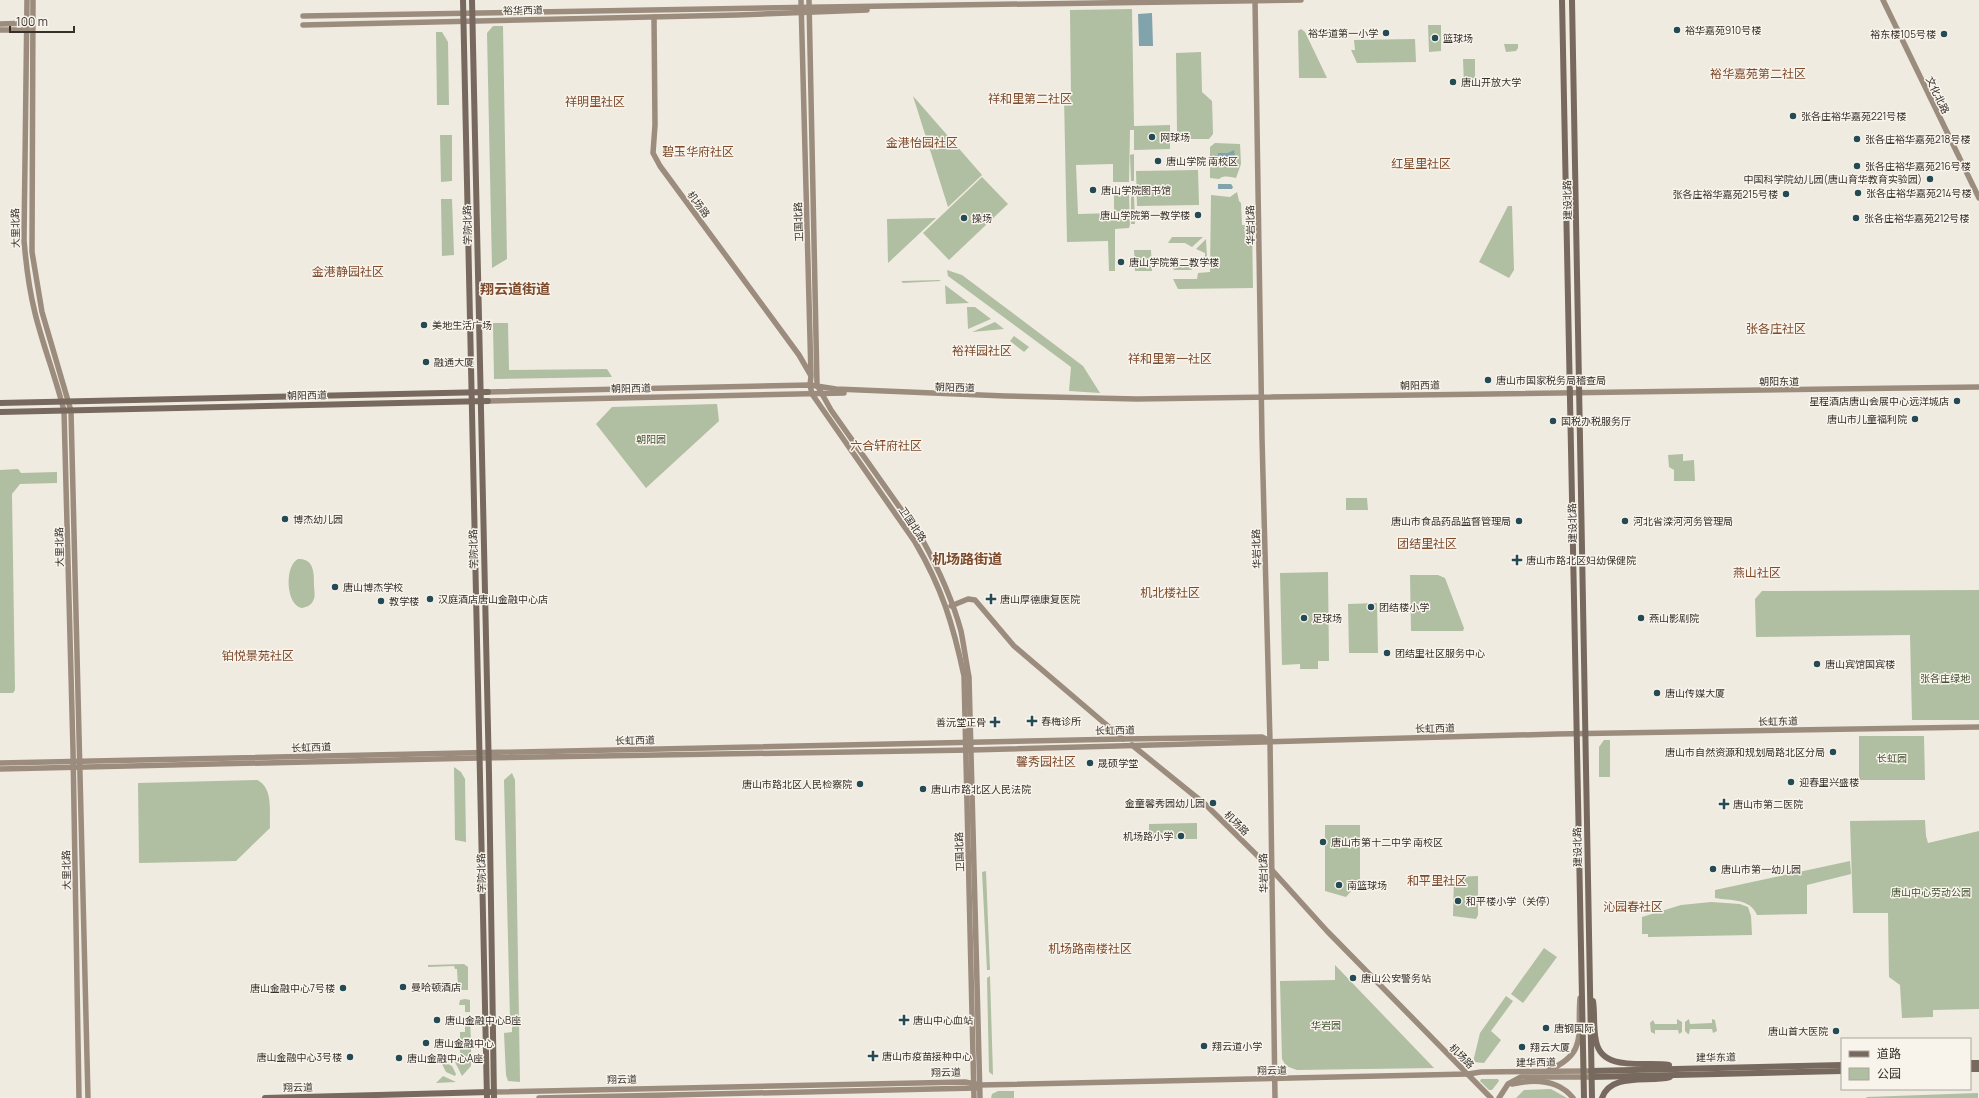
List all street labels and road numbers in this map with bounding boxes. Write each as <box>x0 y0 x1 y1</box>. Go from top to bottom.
street label: 裕华西道 <box>503 3 543 17</box>
street label: 文化北路 <box>1923 74 1953 116</box>
street label: 建设北路 <box>1560 180 1574 220</box>
street label: 机场路 <box>684 188 714 220</box>
street label: 卫国北路 <box>790 202 806 242</box>
street label: 学院北路 <box>460 205 474 245</box>
street label: 华岩北路 <box>1243 205 1257 245</box>
street label: 大里北路 <box>8 208 22 248</box>
street label: 朝阳东道 <box>1759 374 1799 388</box>
street label: 朝阳西道 <box>1400 378 1440 392</box>
street label: 朝阳西道 <box>935 379 975 395</box>
street label: 朝阳西道 <box>611 381 651 395</box>
street label: 朝阳西道 <box>287 388 327 402</box>
street label: 建设北路 <box>1565 503 1579 543</box>
street label: 卫国北路 <box>896 504 930 544</box>
street label: 大里北路 <box>52 527 66 567</box>
street label: 学院北路 <box>466 529 480 569</box>
street label: 华岩北路 <box>1248 529 1264 569</box>
street label: 长虹东道 <box>1758 714 1798 728</box>
street label: 长虹西道 <box>1415 721 1455 735</box>
street label: 长虹西道 <box>1095 723 1135 737</box>
street label: 长虹西道 <box>615 733 655 747</box>
street label: 长虹西道 <box>291 739 331 755</box>
street label: 机场路 <box>1221 807 1253 839</box>
street label: 建设北路 <box>1570 827 1584 867</box>
street label: 卫国北路 <box>951 832 967 872</box>
street label: 大里北路 <box>59 850 73 890</box>
street label: 学院北路 <box>474 853 488 893</box>
street label: 华岩北路 <box>1256 853 1270 893</box>
street label: 机场路 <box>1446 1040 1478 1072</box>
street label: 建华东道 <box>1696 1050 1736 1064</box>
street label: 建华西道 <box>1516 1055 1556 1069</box>
street label: 翔云道 <box>1257 1063 1287 1077</box>
street label: 翔云道 <box>931 1065 961 1079</box>
street label: 翔云道 <box>607 1072 637 1086</box>
street label: 翔云道 <box>283 1080 313 1094</box>

